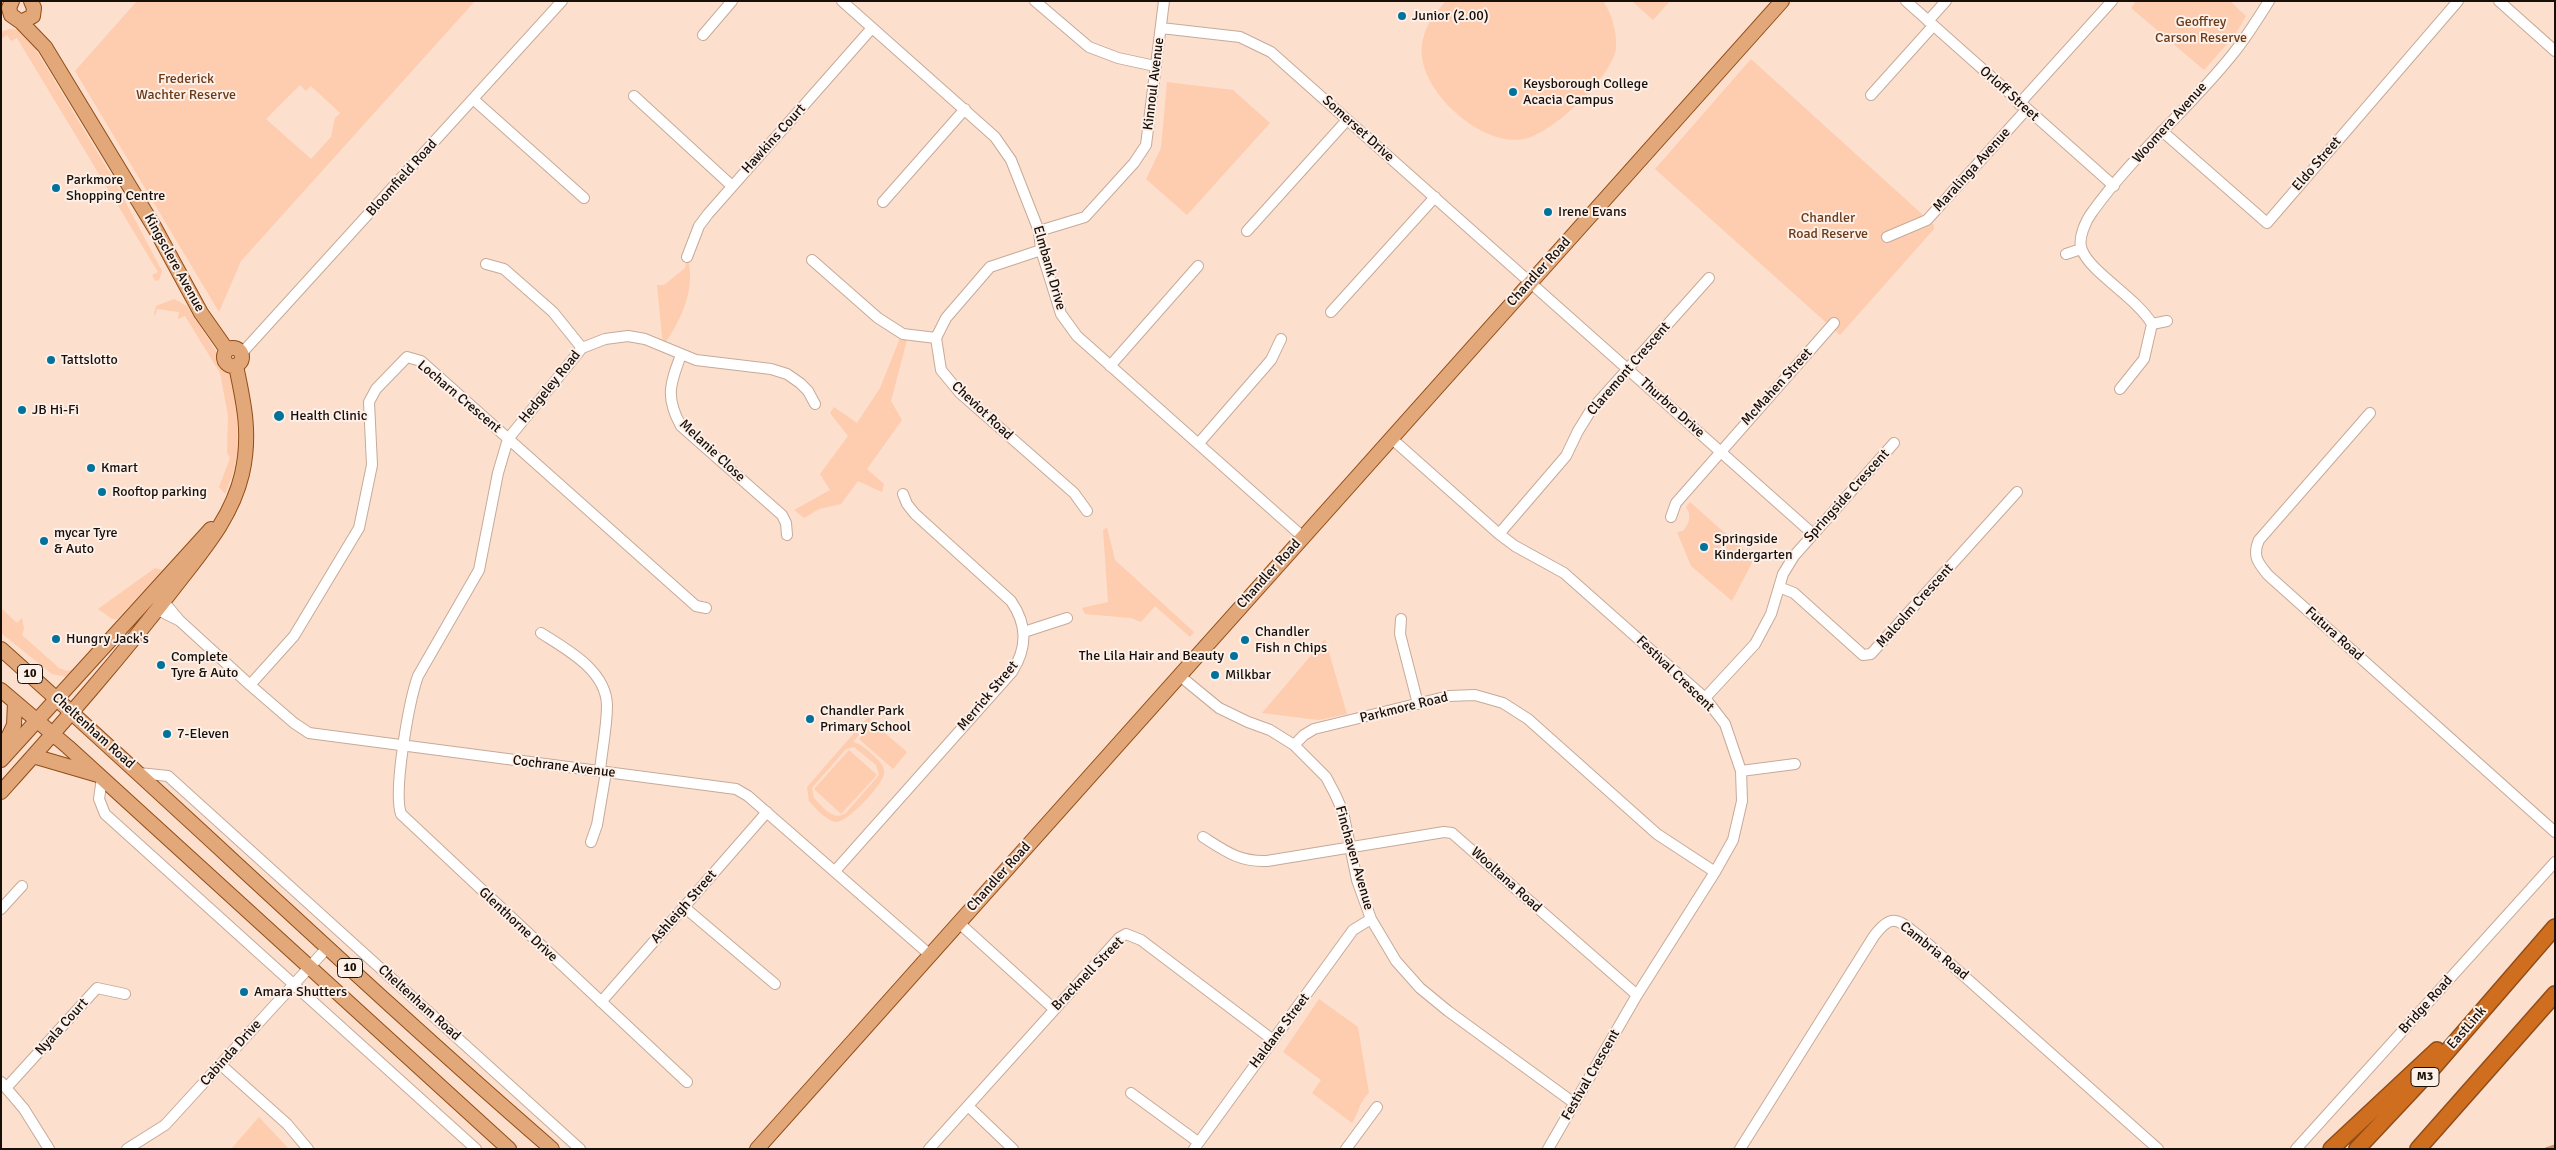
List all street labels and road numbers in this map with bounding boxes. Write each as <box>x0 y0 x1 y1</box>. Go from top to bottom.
street label: Kinnoul Avenue <box>1140 37 1168 131</box>
street label: Orloff Street <box>1976 63 2042 125</box>
street label: Woomera Avenue <box>2129 79 2211 167</box>
street label: Somerset Drive <box>1319 92 1397 166</box>
street label: Hawkins Court <box>738 101 810 177</box>
street label: Maralinga Avenue <box>1930 124 2014 216</box>
street label: Eldo Street <box>2289 134 2345 194</box>
street label: Bloomfield Road <box>363 136 441 220</box>
street label: Kingsclere Avenue <box>140 211 208 315</box>
street label: Elmbank Drive <box>1029 224 1069 312</box>
street label: Chandler Road <box>1504 234 1574 310</box>
street label: Claremont Crescent <box>1584 319 1674 419</box>
street label: McMahen Street <box>1738 345 1816 429</box>
street label: Hedgeley Road <box>516 347 584 427</box>
street label: Locharn Crescent <box>414 357 504 437</box>
street label: Thurbro Drive <box>1636 375 1708 441</box>
street label: Cheviot Road <box>948 378 1016 444</box>
street label: Melanie Close <box>676 416 748 486</box>
street label: Springside Crescent <box>1801 446 1893 546</box>
street label: Chandler Road <box>1234 536 1304 612</box>
street label: Malcolm Crescent <box>1873 561 1957 651</box>
street label: Futura Road <box>2301 604 2367 664</box>
street label: Festival Crescent <box>1633 633 1717 715</box>
street label: Merrick Street <box>954 658 1022 734</box>
road number: 10 <box>18 664 42 684</box>
street label: Parkmore Road <box>1358 689 1450 727</box>
street label: Cheltenham Road <box>48 690 138 772</box>
street label: Cochrane Avenue <box>512 752 616 782</box>
street label: Finchaven Avenue <box>1331 804 1377 912</box>
street label: Chandler Road <box>964 839 1034 915</box>
street label: Wooltana Road <box>1467 844 1545 916</box>
street label: Ashleigh Street <box>648 867 720 947</box>
street label: Glenthorne Drive <box>475 884 561 966</box>
street label: Cambria Road <box>1896 918 1972 984</box>
street label: Bracknell Street <box>1049 934 1127 1014</box>
road number: 10 <box>338 958 362 978</box>
street label: Cheltenham Road <box>374 962 464 1044</box>
street label: Bridge Road <box>2396 973 2456 1037</box>
street label: Haldane Street <box>1246 990 1314 1072</box>
street label: Nyala Court <box>32 995 92 1059</box>
street label: EastLink <box>2444 1003 2490 1053</box>
street label: Cabinda Drive <box>197 1016 265 1090</box>
street label: Festival Crescent <box>1558 1027 1624 1123</box>
road number: M3 <box>2411 1068 2439 1086</box>

